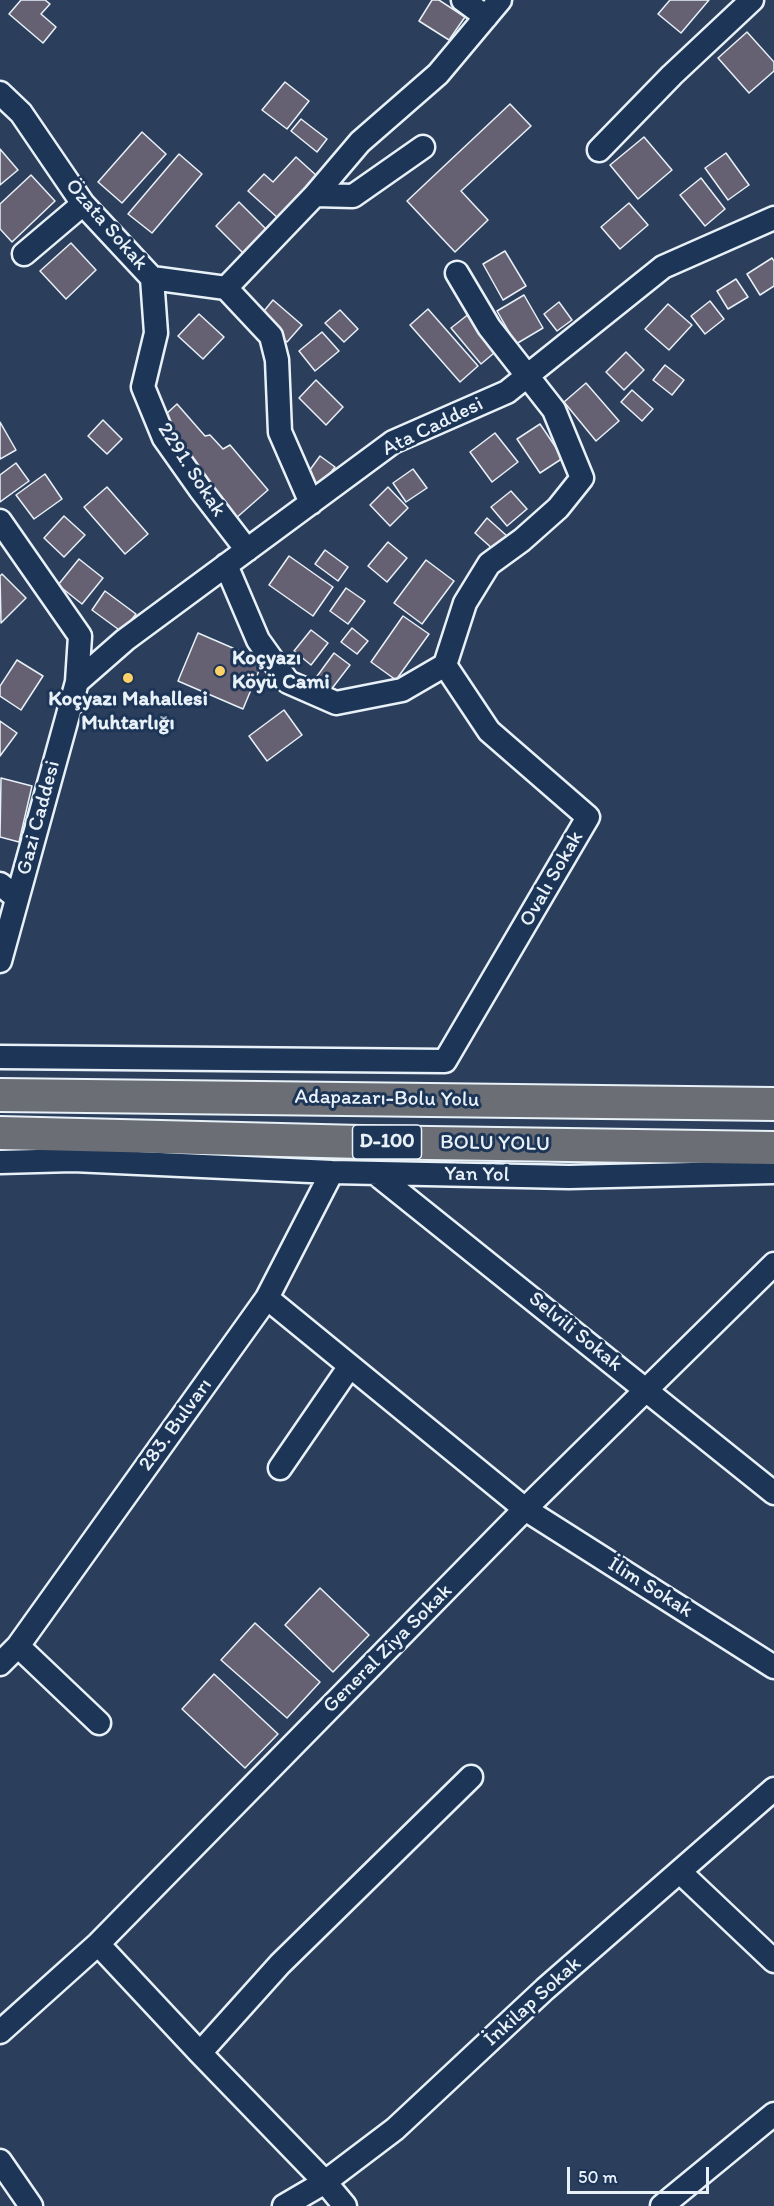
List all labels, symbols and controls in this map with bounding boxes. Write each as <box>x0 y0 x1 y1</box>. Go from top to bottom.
street label: Özata Sokak <box>59 174 153 276</box>
street label: Ata Caddesi <box>378 392 488 462</box>
street label: 2291. Sokak <box>151 418 231 522</box>
place label: Koçyazı Köyü Cami <box>232 646 330 696</box>
marker: Koçyazı Köyü Cami <box>213 664 227 678</box>
marker: Koçyazı Mahallesi Muhtarlığı <box>121 671 135 685</box>
place label: Koçyazı Mahallesi Muhtarlığı <box>48 687 208 737</box>
street label: Gazi Caddesi <box>12 758 66 878</box>
street label: Ovalı Sokak <box>515 827 589 931</box>
street label: Adapazarı-Bolu Yolu <box>294 1085 480 1113</box>
road number: D-100 <box>352 1125 422 1159</box>
street label: BOLU YOLU <box>440 1130 550 1158</box>
street label: Yan Yol <box>444 1162 510 1188</box>
street label: Selvili Sokak <box>523 1287 627 1377</box>
street label: 283. Bulvarı <box>134 1374 218 1476</box>
street label: İlim Sokak <box>603 1552 697 1624</box>
street label: General Ziya Sokak <box>318 1579 458 1719</box>
street label: İnkilap Sokak <box>479 1952 587 2052</box>
scale bar <box>570 2155 712 2193</box>
text: 50 m <box>578 2166 618 2188</box>

